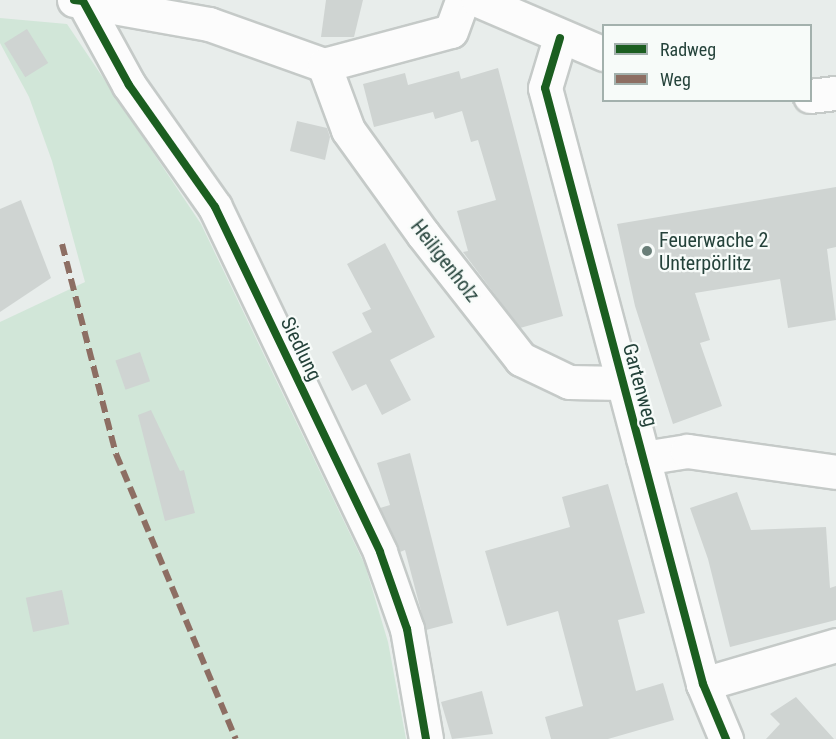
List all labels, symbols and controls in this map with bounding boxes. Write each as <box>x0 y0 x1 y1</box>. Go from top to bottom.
legend <box>602 24 812 102</box>
text: Radweg <box>660 39 716 60</box>
text: Weg <box>660 69 691 90</box>
street label: Heiligenholz <box>406 215 484 307</box>
place label: Feuerwache 2 Unterpörlitz <box>659 228 768 275</box>
marker: Feuerwache 2 Unterpörlitz <box>640 244 654 258</box>
street label: Siedlung <box>275 313 327 385</box>
street label: Gartenweg <box>617 341 663 429</box>

